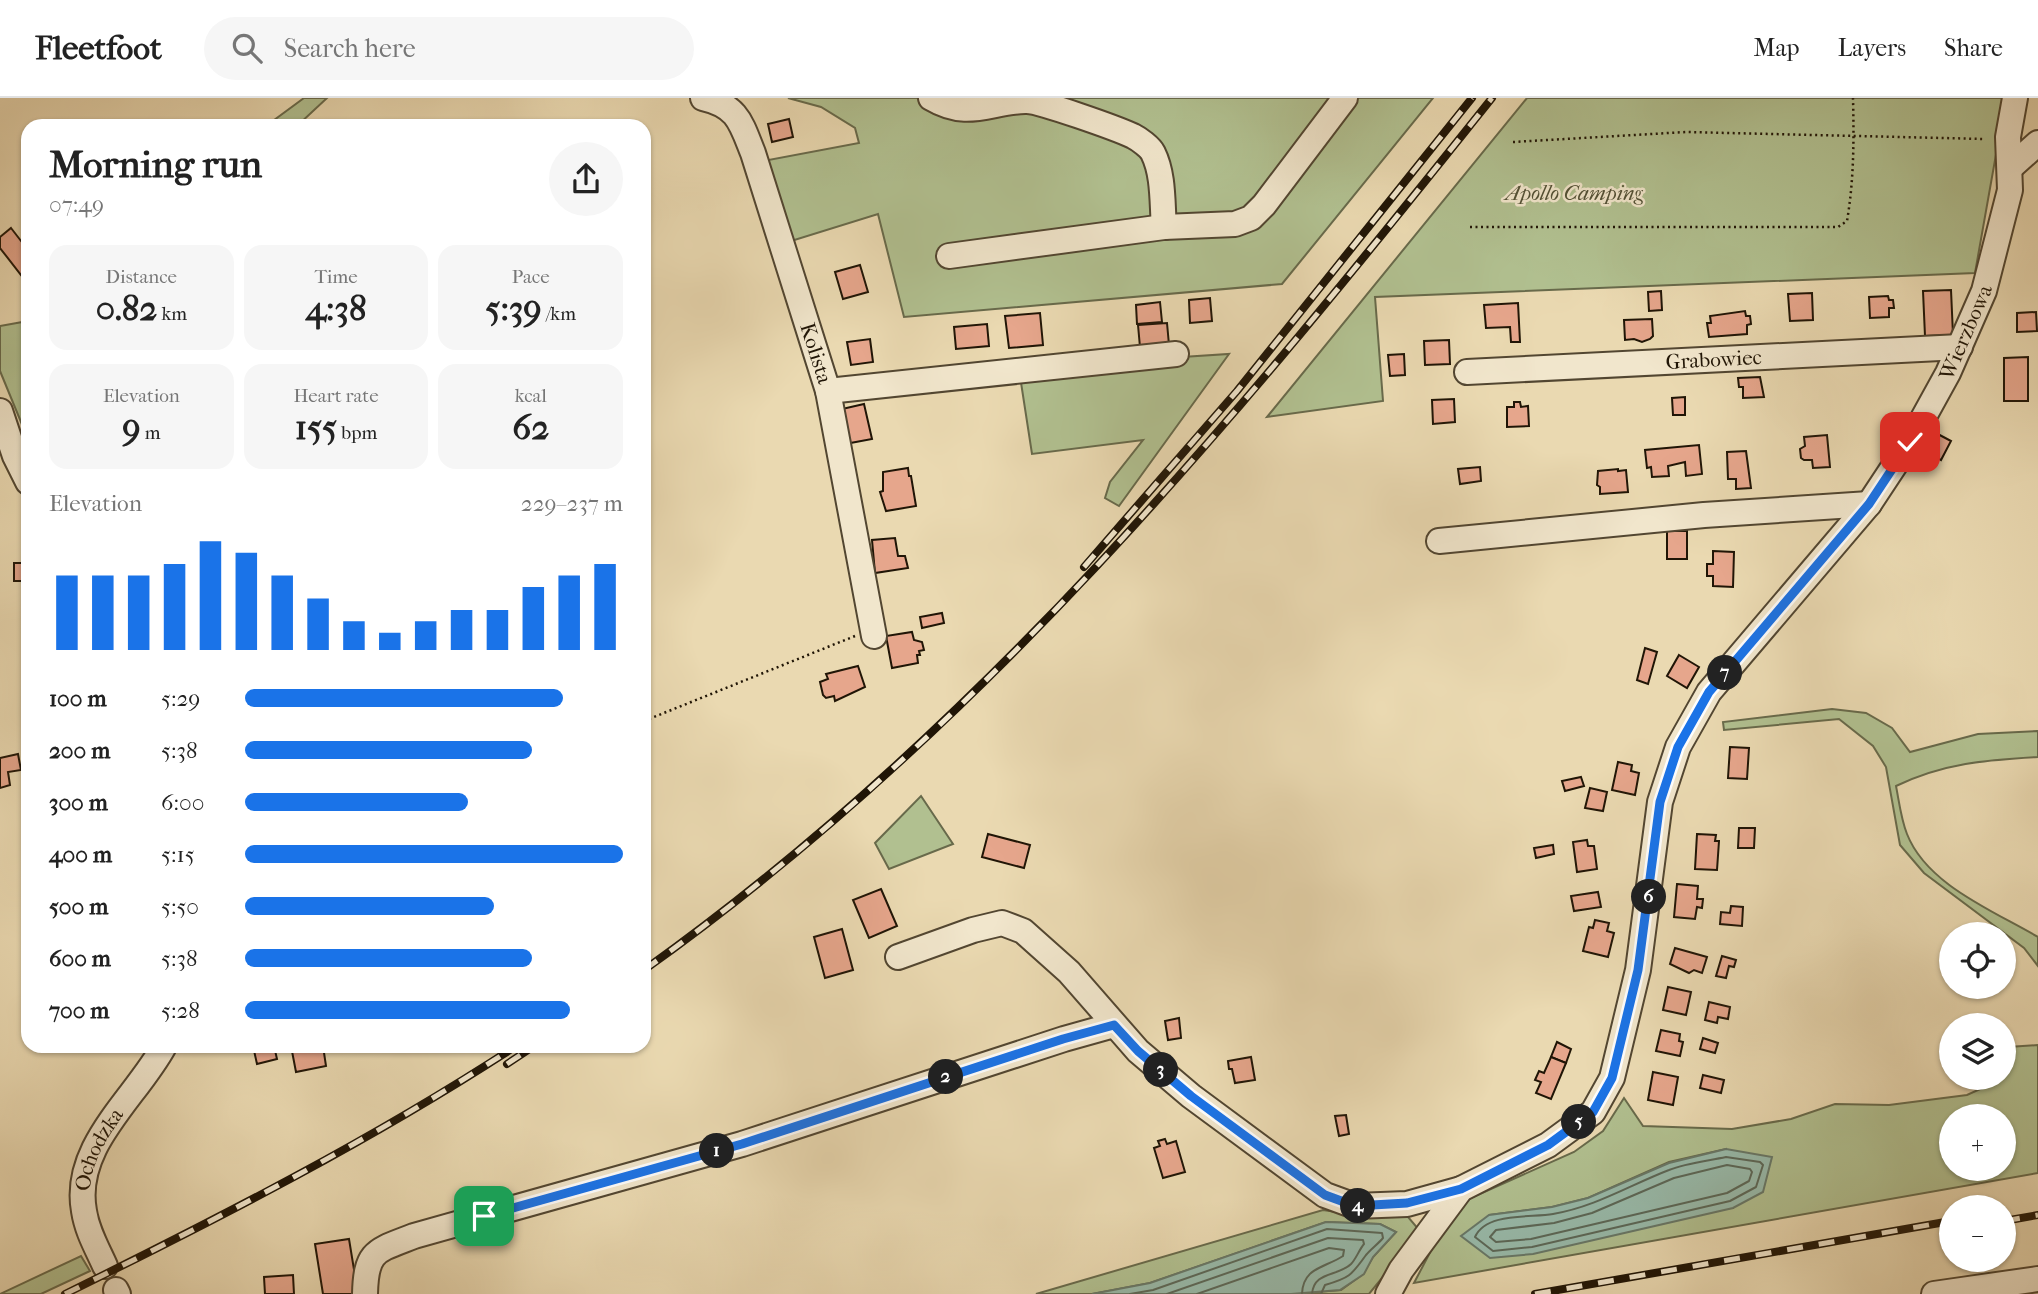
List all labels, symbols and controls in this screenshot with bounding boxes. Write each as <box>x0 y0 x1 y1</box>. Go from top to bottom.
search box <box>204 17 694 80</box>
text: Fleetfoot <box>35 29 162 68</box>
icon: search <box>228 29 266 67</box>
text: Search here <box>284 33 416 64</box>
text: Map <box>1754 34 1800 62</box>
text: Layers <box>1838 34 1906 62</box>
text: Share <box>1944 34 2003 62</box>
text: Morning run <box>49 142 262 187</box>
button: share <box>549 142 623 216</box>
park label: Apollo Camping <box>1502 181 1643 205</box>
text: 07:49 <box>49 191 104 218</box>
text: Distance <box>106 266 177 288</box>
text: Time <box>314 266 358 288</box>
text: Pace <box>512 266 550 288</box>
street label: Wierzbowa <box>1934 283 1997 385</box>
text: 0.82 <box>96 288 157 329</box>
text: 4:38 <box>305 288 367 329</box>
text: 5:39 <box>485 288 542 329</box>
text: km <box>157 303 187 325</box>
text: /km <box>542 303 576 325</box>
street label: Kolista <box>795 320 837 387</box>
street label: Grabowiec <box>1665 345 1762 374</box>
text: Elevation <box>103 385 180 407</box>
text: Heart rate <box>293 385 379 407</box>
text: kcal <box>515 385 547 407</box>
text: 9 <box>122 407 141 448</box>
text: 155 <box>295 407 337 448</box>
text: 62 <box>512 407 549 448</box>
pin <box>1880 412 1940 472</box>
text: m <box>141 422 160 444</box>
text: bpm <box>337 422 377 444</box>
icon: check <box>1891 423 1929 461</box>
text: Elevation <box>49 490 142 517</box>
text: 229–237 m <box>521 490 623 517</box>
pin: 7 <box>1708 656 1742 690</box>
text: 7 <box>1720 661 1729 683</box>
text: 100 m <box>49 685 107 712</box>
text: 5:29 <box>161 685 200 712</box>
text: 200 m <box>49 737 110 764</box>
text: 5:38 <box>161 737 198 764</box>
text: 300 m <box>49 789 108 816</box>
text: 6:00 <box>161 789 204 816</box>
text: 400 m <box>49 841 112 868</box>
text: 5:15 <box>161 841 195 868</box>
pin: 6 <box>1632 880 1666 914</box>
text: 6 <box>1643 885 1654 907</box>
text: 500 m <box>49 893 108 920</box>
text: 5:50 <box>161 893 199 920</box>
map controls <box>1939 922 2016 1272</box>
button: locate <box>1939 922 2016 999</box>
text: 600 m <box>49 945 111 972</box>
text: 5:38 <box>161 945 198 972</box>
text: 700 m <box>49 997 109 1024</box>
text: 5:28 <box>161 997 200 1024</box>
button: layers <box>1939 1013 2016 1090</box>
pin: 3 <box>1144 1052 1178 1088</box>
text: 3 <box>1157 1058 1164 1080</box>
pin: 2 <box>928 1060 964 1094</box>
text: 2 <box>941 1065 950 1087</box>
street label: Ochodzka <box>70 1103 128 1192</box>
pin: 5 <box>1562 1104 1596 1140</box>
button: + <box>1939 1104 2016 1181</box>
text: 5 <box>1574 1110 1583 1132</box>
pin: 1 <box>700 1134 734 1168</box>
text: 1 <box>713 1139 720 1161</box>
pin <box>454 1186 514 1246</box>
pin: 4 <box>1340 1188 1376 1224</box>
text: 4 <box>1352 1194 1363 1216</box>
button: − <box>1939 1195 2016 1272</box>
icon: arrive <box>465 1197 503 1235</box>

